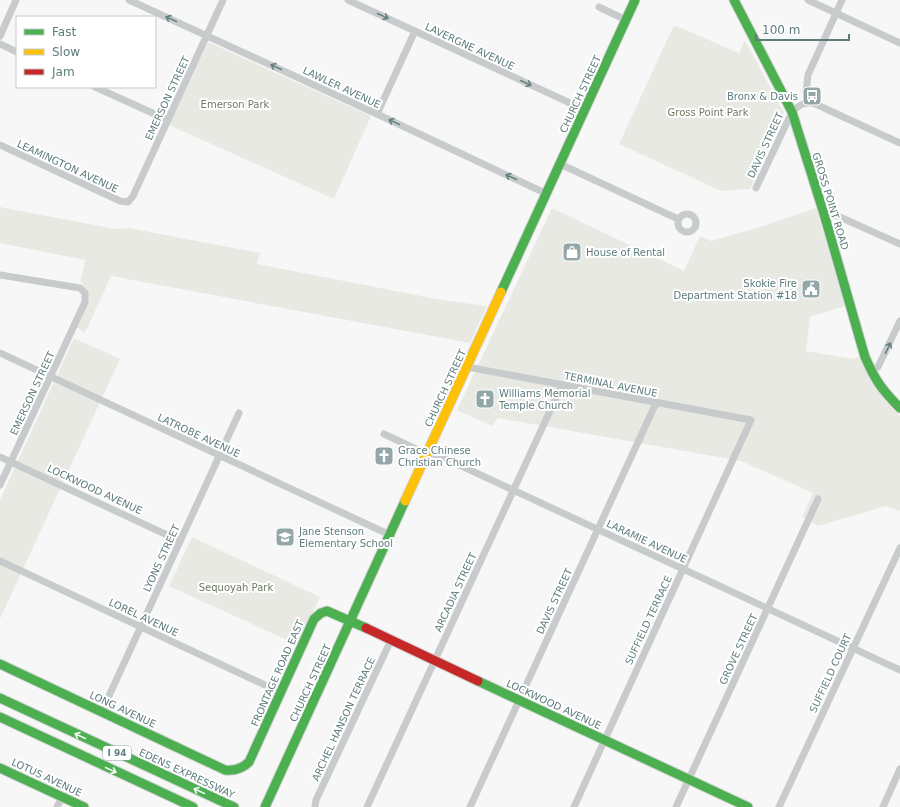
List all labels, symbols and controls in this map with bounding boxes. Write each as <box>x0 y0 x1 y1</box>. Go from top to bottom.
one-way arrow <box>377 13 389 20</box>
one-way arrow <box>165 15 177 22</box>
legend <box>16 16 156 88</box>
scale bar <box>756 16 849 42</box>
street label: LAVERGNE AVENUE <box>423 21 516 72</box>
text: 100 m <box>762 23 800 37</box>
text: Fast <box>52 25 76 39</box>
text: Slow <box>52 45 80 59</box>
street label: CHURCH STREET <box>558 53 604 135</box>
street label: EMERSON STREET <box>143 54 192 142</box>
one-way arrow <box>270 63 282 71</box>
text: Jam <box>51 65 75 79</box>
street label: LAWLER AVENUE <box>301 65 382 110</box>
one-way arrow <box>520 80 532 87</box>
bus stop icon: Bronx & Davis <box>801 85 823 107</box>
place label: Bronx & Davis <box>727 91 798 102</box>
park label: Emerson Park <box>201 99 270 110</box>
park label: Gross Point Park <box>668 107 749 118</box>
street label: DAVIS STREET <box>745 110 786 180</box>
one-way arrow <box>388 118 400 125</box>
street label: LEAMINGTON AVENUE <box>15 138 120 195</box>
street label: GROSS POINT ROAD <box>810 151 851 251</box>
one-way arrow <box>506 173 518 180</box>
shop icon: House of Rental <box>561 241 583 263</box>
place label: House of Rental <box>586 247 665 258</box>
place label: Skokie Fire Department Station #18 <box>673 278 797 301</box>
public building icon: Skokie Fire Department Station #18 <box>800 278 822 300</box>
one-way arrow <box>884 342 892 354</box>
street label: CHURCH STREET <box>423 347 469 429</box>
street label: EMERSON STREET <box>8 349 57 437</box>
street label: TERMINAL AVENUE <box>562 370 658 399</box>
church icon: Williams Memorial Temple Church <box>474 388 496 410</box>
place label: Williams Memorial Temple Church <box>498 388 590 411</box>
street label: LATROBE AVENUE <box>156 412 242 459</box>
church icon: Grace Chinese Christian Church <box>373 445 395 467</box>
place label: Grace Chinese Christian Church <box>398 445 481 468</box>
street label: LOCKWOOD AVENUE <box>46 463 144 516</box>
street label: LARAMIE AVENUE <box>605 518 689 565</box>
street label: LYONS STREET <box>141 522 182 594</box>
school or university icon: Jane Stenson Elementary School <box>274 526 296 548</box>
place label: Jane Stenson Elementary School <box>298 526 393 549</box>
street label: ARCADIA STREET <box>432 550 479 633</box>
street label: DAVIS STREET <box>534 566 575 636</box>
street label: SUFFIELD TERRACE <box>623 574 674 666</box>
park label: Sequoyah Park <box>199 582 273 593</box>
street label: LOREL AVENUE <box>107 596 180 638</box>
street label: GROVE STREET <box>717 611 760 686</box>
street label: FRONTAGE ROAD EAST <box>249 618 306 728</box>
street label: SUFFIELD COURT <box>807 631 854 714</box>
street label: CHURCH STREET <box>288 642 334 724</box>
street label: ARCHEL HANSON TERRACE <box>310 655 377 783</box>
street label: LOCKWOOD AVENUE <box>505 678 603 731</box>
street label: LONG AVENUE <box>88 689 158 730</box>
one-way arrow <box>75 732 87 739</box>
road number: I 94 <box>103 746 131 760</box>
street label: EDENS EXPRESSWAY <box>137 746 237 801</box>
street label: LOTUS AVENUE <box>10 756 84 799</box>
one-way arrow <box>105 767 117 774</box>
one-way arrow <box>193 787 205 794</box>

